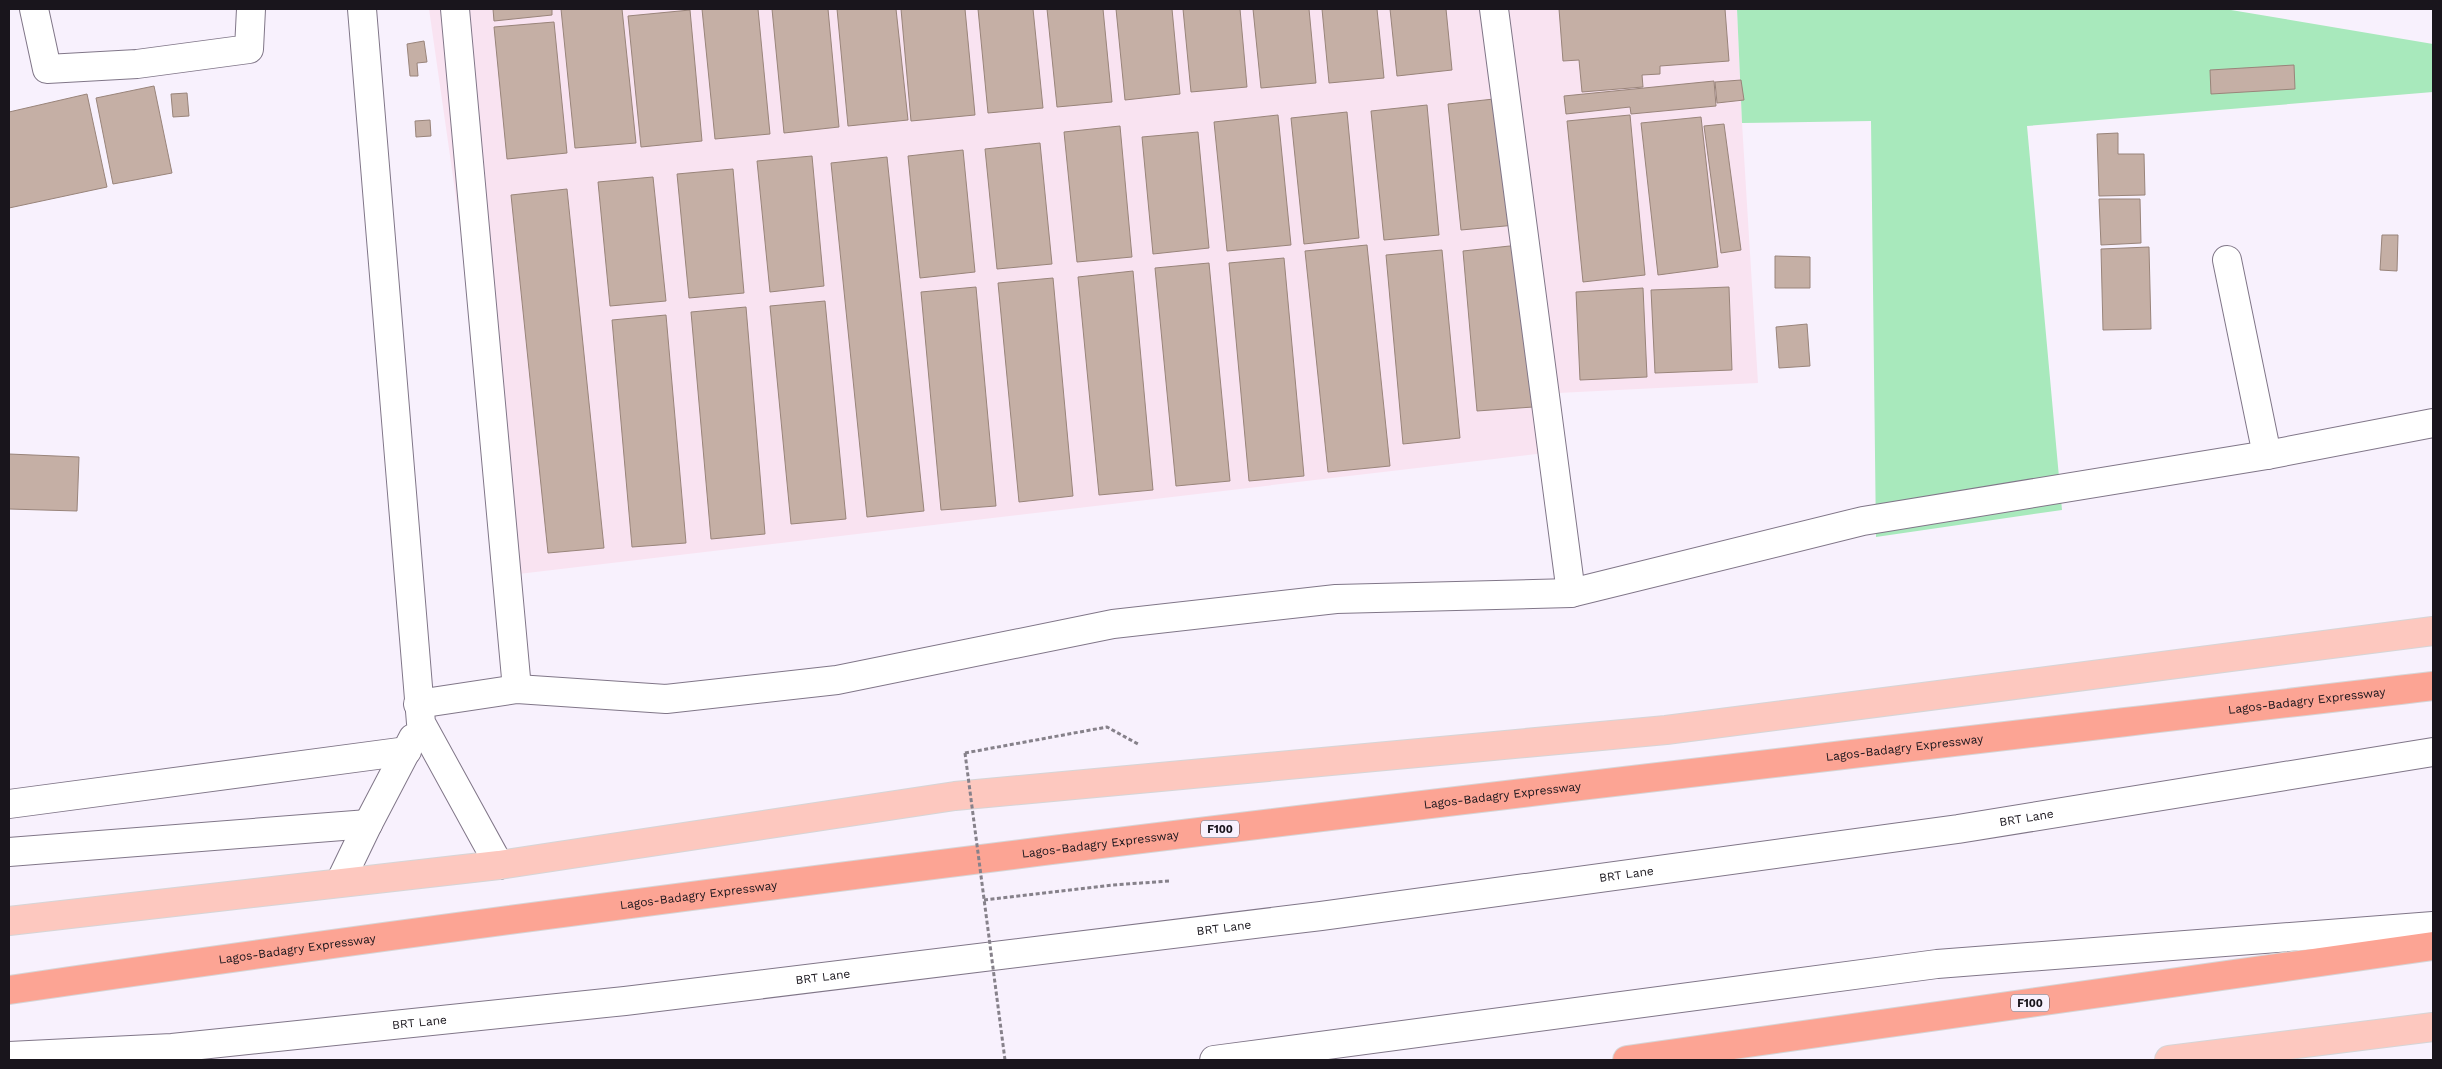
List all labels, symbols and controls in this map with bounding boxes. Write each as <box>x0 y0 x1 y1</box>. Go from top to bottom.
street label: Lagos-Badagry Expressway <box>2227 685 2387 717</box>
street label: Lagos-Badagry Expressway <box>1825 732 1985 764</box>
street label: Lagos-Badagry Expressway <box>1423 779 1583 812</box>
street label: BRT Lane <box>1998 807 2055 829</box>
road number: F100 <box>1201 821 1239 838</box>
street label: Lagos-Badagry Expressway <box>1021 827 1181 861</box>
street label: BRT Lane <box>1598 864 1655 885</box>
street label: Lagos-Badagry Expressway <box>619 878 779 912</box>
street label: BRT Lane <box>1196 918 1252 938</box>
street label: Lagos-Badagry Expressway <box>218 931 377 967</box>
street label: BRT Lane <box>795 967 851 987</box>
road number: F100 <box>2011 994 2049 1011</box>
street label: BRT Lane <box>391 1013 448 1032</box>

